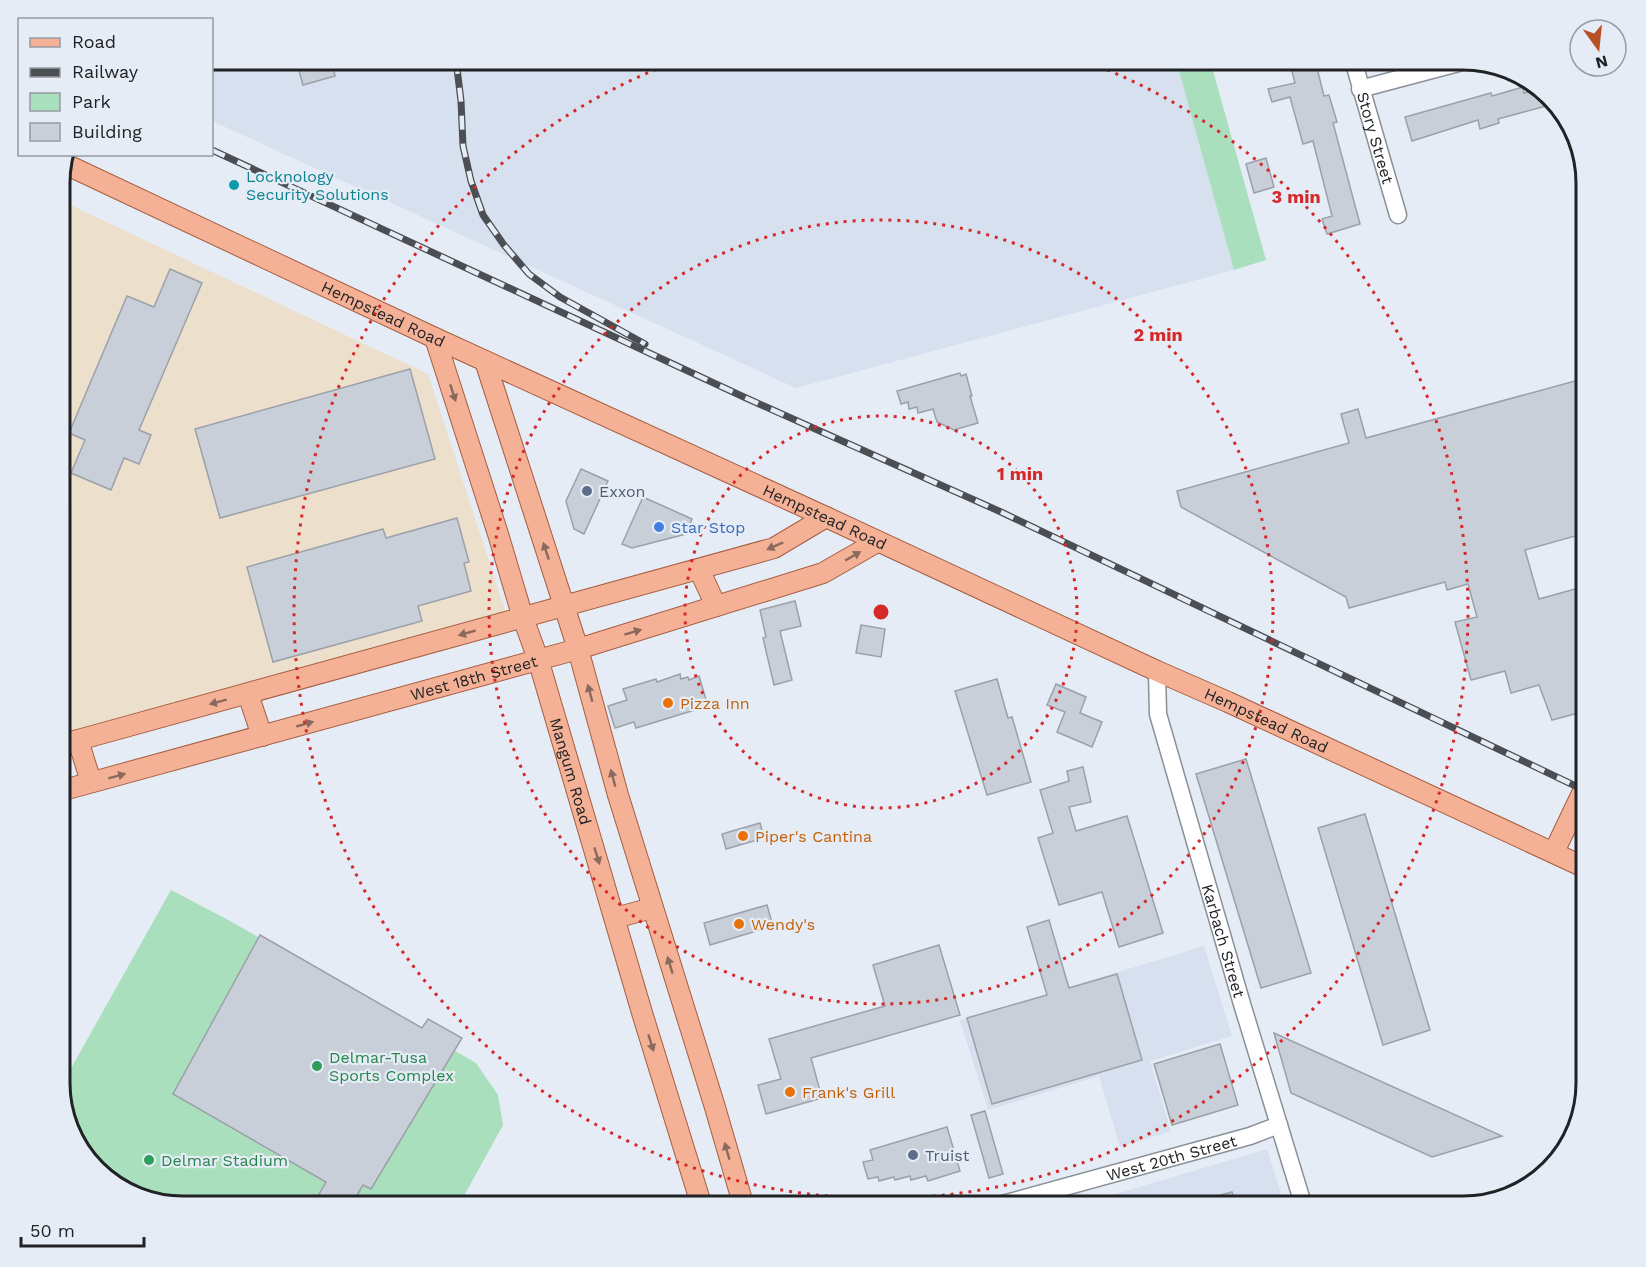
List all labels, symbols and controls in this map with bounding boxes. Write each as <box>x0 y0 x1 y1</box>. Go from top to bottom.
legend <box>18 18 213 156</box>
north arrow <box>1568 18 1628 78</box>
text: Road <box>72 31 116 52</box>
text: N <box>1594 51 1610 73</box>
text: Railway <box>72 61 139 82</box>
street label: Story Street <box>1353 90 1398 186</box>
text: Park <box>72 91 111 112</box>
text: Building <box>72 121 142 142</box>
place label: Locknology Security Solutions <box>246 167 389 204</box>
marker: Locknology Security Solutions <box>227 178 241 192</box>
text: 3 min <box>1271 186 1321 207</box>
street label: Hempstead Road <box>319 277 448 351</box>
text: 2 min <box>1133 324 1183 345</box>
one-way arrow <box>449 384 458 402</box>
text: 1 min <box>997 463 1043 484</box>
street label: Hempstead Road <box>760 480 890 553</box>
place label: Exxon <box>599 482 645 501</box>
marker: Exxon <box>580 484 594 498</box>
place label: Star Stop <box>671 518 745 537</box>
marker: Star Stop <box>652 520 666 534</box>
one-way arrow <box>766 541 784 551</box>
one-way arrow <box>541 542 551 560</box>
one-way arrow <box>845 551 862 561</box>
centre of rings <box>871 602 891 622</box>
one-way arrow <box>624 627 642 636</box>
one-way arrow <box>457 629 476 639</box>
street label: West 18th Street <box>408 651 540 704</box>
street label: Hempstead Road <box>1201 683 1331 757</box>
one-way arrow <box>584 684 594 702</box>
place label: Pizza Inn <box>680 694 750 713</box>
marker: Pizza Inn <box>661 696 675 710</box>
one-way arrow <box>209 698 227 708</box>
street label: Mangum Road <box>546 715 596 827</box>
one-way arrow <box>296 719 314 729</box>
one-way arrow <box>608 769 617 787</box>
one-way arrow <box>108 770 126 780</box>
place label: Piper's Cantina <box>755 827 872 846</box>
marker: Piper's Cantina <box>736 829 750 843</box>
one-way arrow <box>593 847 602 865</box>
street label: Karbach Street <box>1198 882 1249 1000</box>
place label: Wendy's <box>751 915 815 934</box>
marker: Wendy's <box>732 917 746 931</box>
one-way arrow <box>665 956 674 974</box>
one-way arrow <box>647 1034 656 1052</box>
place label: Delmar-Tusa Sports Complex <box>329 1048 454 1085</box>
marker: Delmar-Tusa Sports Complex <box>310 1059 324 1073</box>
place label: Frank's Grill <box>802 1083 895 1102</box>
marker: Frank's Grill <box>783 1085 797 1099</box>
street label: West 20th Street <box>1104 1131 1239 1185</box>
one-way arrow <box>722 1142 731 1160</box>
place label: Truist <box>925 1146 970 1165</box>
marker: Truist <box>906 1148 920 1162</box>
place label: Delmar Stadium <box>161 1151 288 1170</box>
marker: Delmar Stadium <box>142 1153 156 1167</box>
scale bar <box>21 1210 144 1248</box>
text: 50 m <box>30 1220 75 1241</box>

